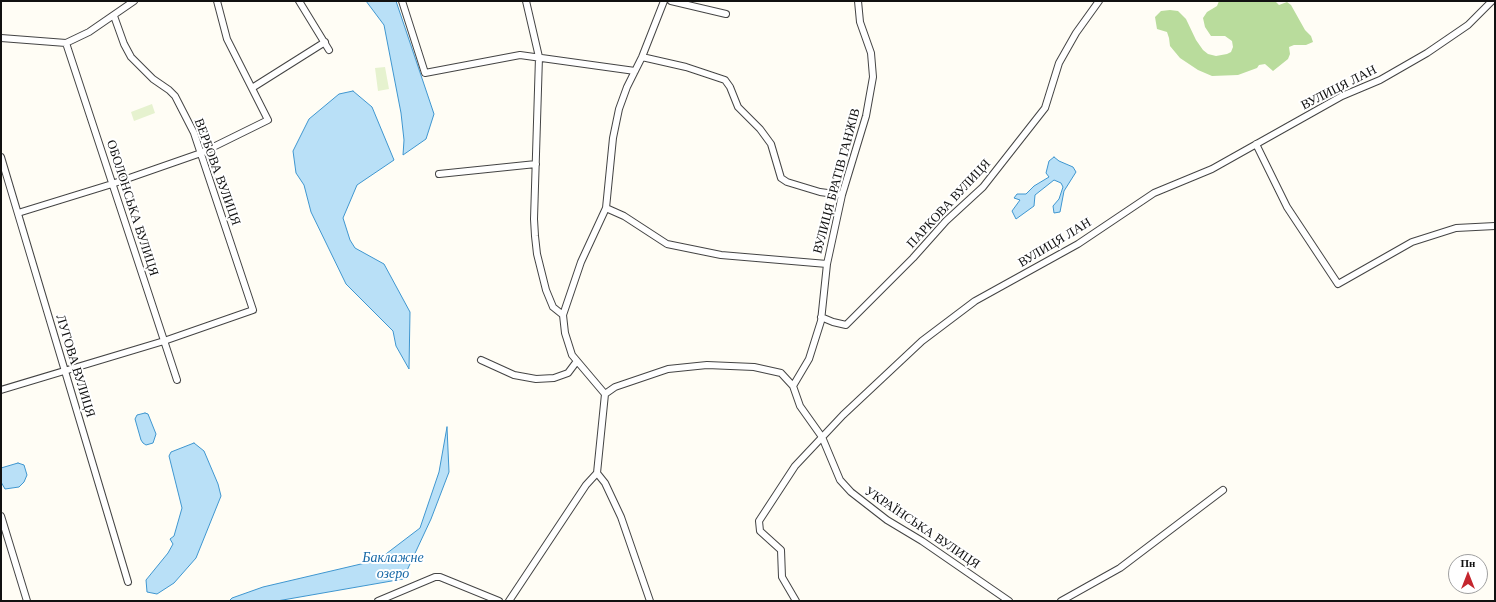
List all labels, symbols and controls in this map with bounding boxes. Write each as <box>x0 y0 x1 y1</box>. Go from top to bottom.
street label: ВУЛИЦЯ ЛАН <box>1299 62 1379 114</box>
street label: ВУЛИЦЯ БРАТІВ ГАНЖІВ <box>810 107 864 255</box>
street label: ВЕРБОВА ВУЛИЦЯ <box>190 116 244 228</box>
street label: ОБОЛОНСЬКА ВУЛИЦЯ <box>103 138 161 278</box>
street label: ПАРКОВА ВУЛИЦЯ <box>904 156 994 252</box>
street label: ВУЛИЦЯ ЛАН <box>1016 215 1094 271</box>
street label: ЛУГОВА ВУЛИЦЯ <box>52 313 98 419</box>
street label: УКРАЇНСЬКА ВУЛИЦЯ <box>861 484 983 572</box>
water label: Баклажне озеро <box>362 550 424 582</box>
north arrow <box>1448 554 1488 594</box>
text: Пн <box>1461 557 1475 569</box>

